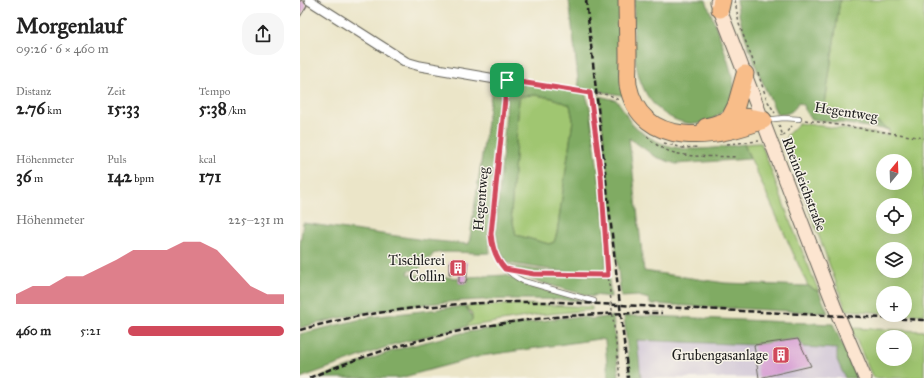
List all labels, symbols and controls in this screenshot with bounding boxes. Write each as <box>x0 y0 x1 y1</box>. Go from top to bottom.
text: Morgenlauf <box>16 12 124 39</box>
button: share <box>242 13 284 55</box>
text: 09:26 · 6 × 460 m <box>16 41 109 57</box>
pin <box>490 63 524 97</box>
icon: arrive <box>496 69 518 91</box>
text: Distanz <box>16 85 51 98</box>
text: Zeit <box>107 85 126 98</box>
text: Tempo <box>199 85 230 98</box>
text: 2.76 <box>16 98 45 119</box>
text: 15:33 <box>107 98 140 119</box>
text: 5:38 <box>199 98 227 119</box>
street label: Hegentweg <box>813 99 879 125</box>
text: km <box>45 104 62 117</box>
text: /km <box>227 104 246 117</box>
street label: Rheindeichstraße <box>778 135 830 234</box>
text: Höhenmeter <box>16 153 74 166</box>
text: Puls <box>107 153 126 166</box>
text: kcal <box>199 153 216 166</box>
north arrow <box>876 154 912 190</box>
map controls <box>876 154 912 366</box>
text: 36 <box>16 166 32 187</box>
text: 142 <box>107 166 132 187</box>
text: 171 <box>199 166 221 187</box>
street label: Hegentweg <box>470 166 492 232</box>
text: m <box>32 172 43 185</box>
text: bpm <box>132 172 154 185</box>
button: locate <box>876 198 912 234</box>
text: Höhenmeter <box>16 212 85 228</box>
text: 225–231 m <box>228 212 284 228</box>
button: layers <box>876 242 912 278</box>
place label: Tischlerei Collin <box>388 252 445 285</box>
building icon: Tischlerei Collin <box>448 258 468 278</box>
button: + <box>876 286 912 322</box>
text: 460 m <box>16 323 51 339</box>
text: 5:21 <box>80 323 101 339</box>
button: − <box>876 330 912 366</box>
building icon: Grubengasanlage <box>771 345 791 365</box>
place label: Grubengasanlage <box>672 347 768 364</box>

